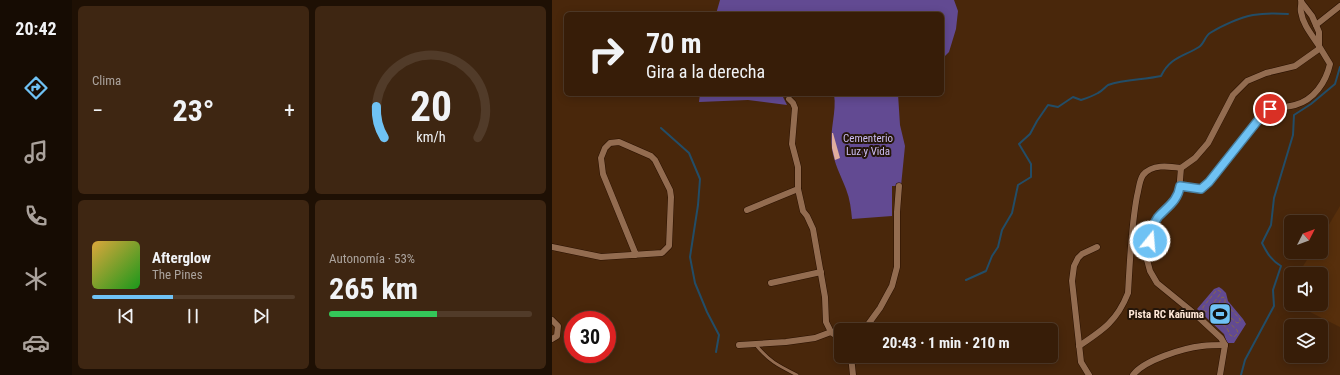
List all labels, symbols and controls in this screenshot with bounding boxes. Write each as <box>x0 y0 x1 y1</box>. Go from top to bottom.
text: 20:42 <box>15 18 57 39</box>
text: 70 m <box>646 27 702 60</box>
icon: right <box>580 28 632 80</box>
text: Gira a la derecha <box>646 61 765 82</box>
text: Clima <box>92 73 121 88</box>
icon: directions <box>22 74 50 102</box>
text: 20 <box>409 82 452 131</box>
pin <box>1253 92 1287 126</box>
text: 23° <box>173 93 215 128</box>
text: − <box>92 98 103 123</box>
text: + <box>284 98 295 123</box>
icon: arrive <box>1259 98 1281 120</box>
text: km/h <box>416 128 445 144</box>
park label: Cementerio Luz y Vida <box>843 132 893 158</box>
icon: music <box>22 138 50 166</box>
icon: phone <box>22 202 50 230</box>
north arrow <box>1284 215 1328 259</box>
map controls <box>1284 215 1328 363</box>
position arrow <box>1129 220 1171 262</box>
text: Afterglow <box>152 249 211 267</box>
text: Autonomía · 53% <box>329 251 415 266</box>
icon: climate <box>22 265 50 293</box>
text: The Pines <box>152 267 203 282</box>
button: sound <box>1284 267 1328 311</box>
text: 265 km <box>329 271 418 306</box>
sports icon: Pista RC Kañuma <box>1207 301 1233 327</box>
icon: previous <box>115 305 137 327</box>
icon: pause <box>182 305 204 327</box>
icon: next <box>250 305 272 327</box>
place label: Pista RC Kañuma <box>1129 308 1204 321</box>
speed limit sign: 30 <box>564 311 616 363</box>
button: layers <box>1284 319 1328 363</box>
icon: car <box>22 329 50 357</box>
text: 20:43 · 1 min · 210 m <box>882 334 1010 352</box>

